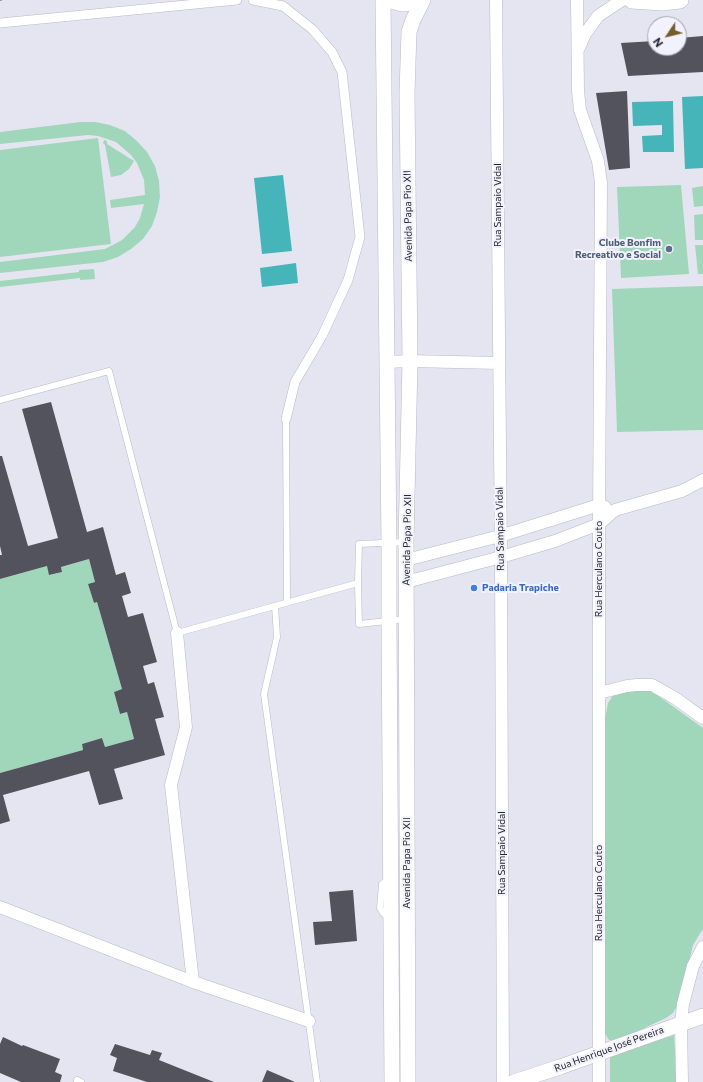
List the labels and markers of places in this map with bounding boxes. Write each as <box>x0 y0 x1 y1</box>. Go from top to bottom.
place label: Clube Bonfim Recreativo e Social <box>575 237 661 260</box>
marker: Clube Bonfim Recreativo e Social <box>664 244 674 254</box>
place label: Padaria Trapiche <box>482 582 559 594</box>
marker: Padaria Trapiche <box>469 583 479 593</box>

